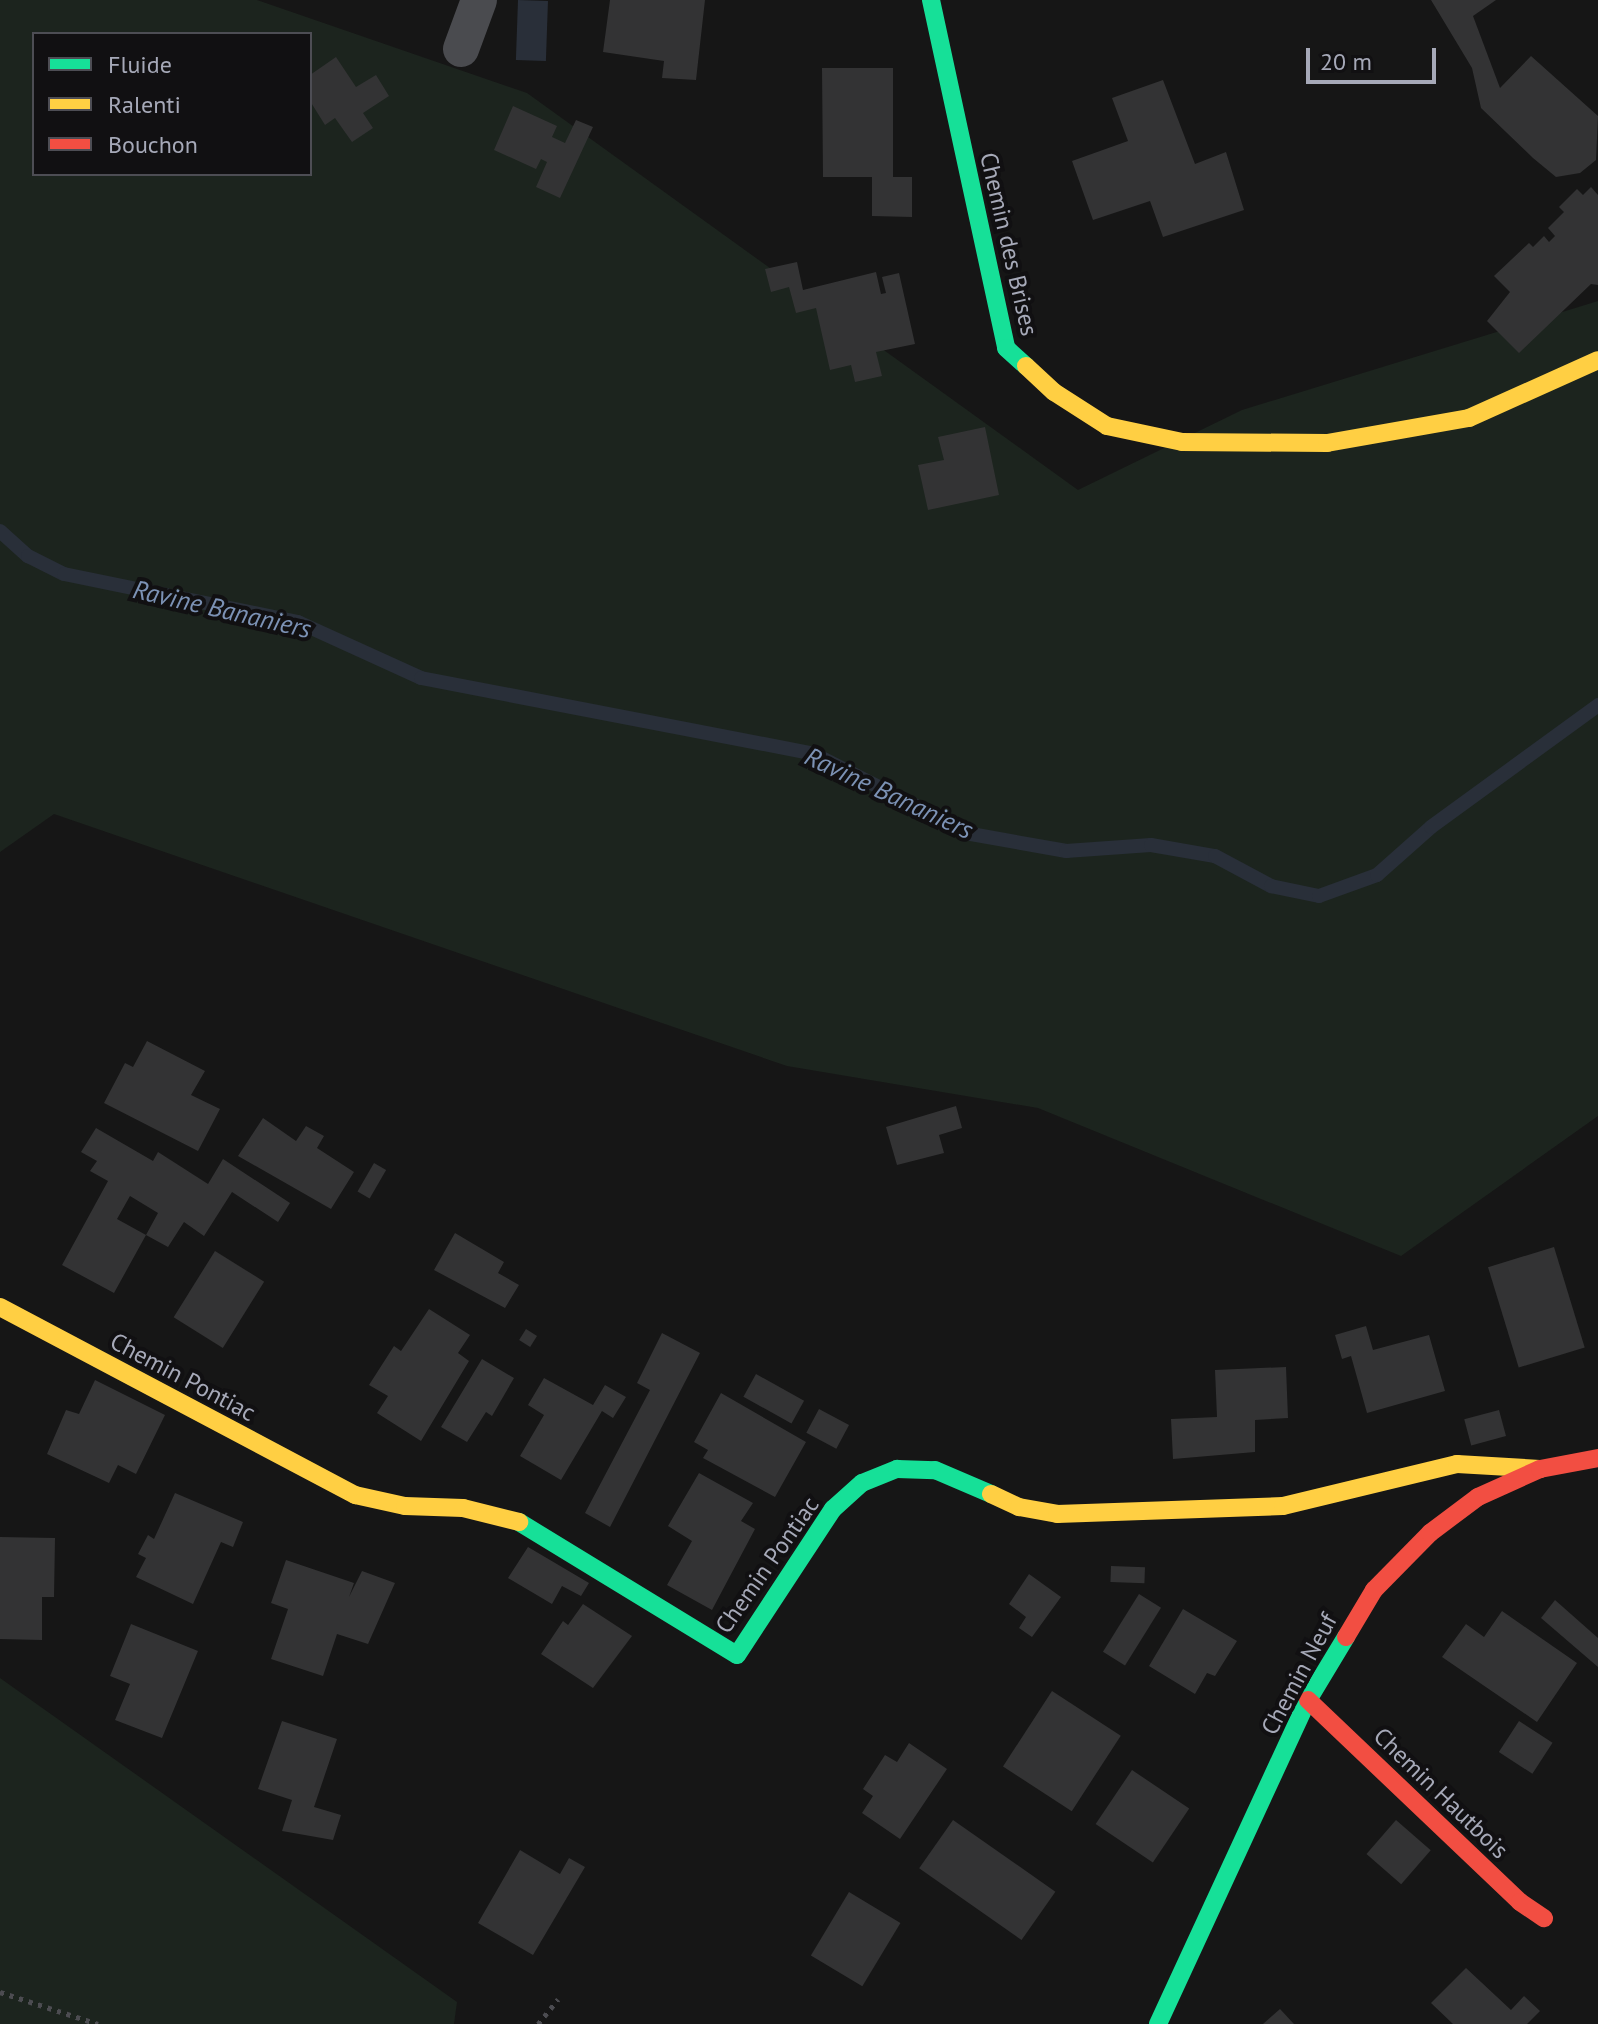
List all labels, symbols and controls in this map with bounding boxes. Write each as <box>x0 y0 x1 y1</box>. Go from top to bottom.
legend <box>32 32 312 176</box>
scale bar <box>1310 32 1440 82</box>
text: 20 m <box>1320 46 1372 77</box>
text: Fluide <box>108 49 172 80</box>
text: Ralenti <box>108 89 181 120</box>
text: Bouchon <box>108 129 198 160</box>
street label: Chemin des Brises <box>974 150 1044 338</box>
water label: Ravine Bananiers <box>130 573 314 645</box>
water label: Ravine Bananiers <box>800 740 978 846</box>
street label: Chemin Pontiac <box>105 1327 261 1427</box>
street label: Chemin Pontiac <box>709 1491 825 1639</box>
street label: Chemin Neuf <box>1255 1608 1343 1740</box>
street label: Chemin Hautbois <box>1368 1722 1514 1864</box>

